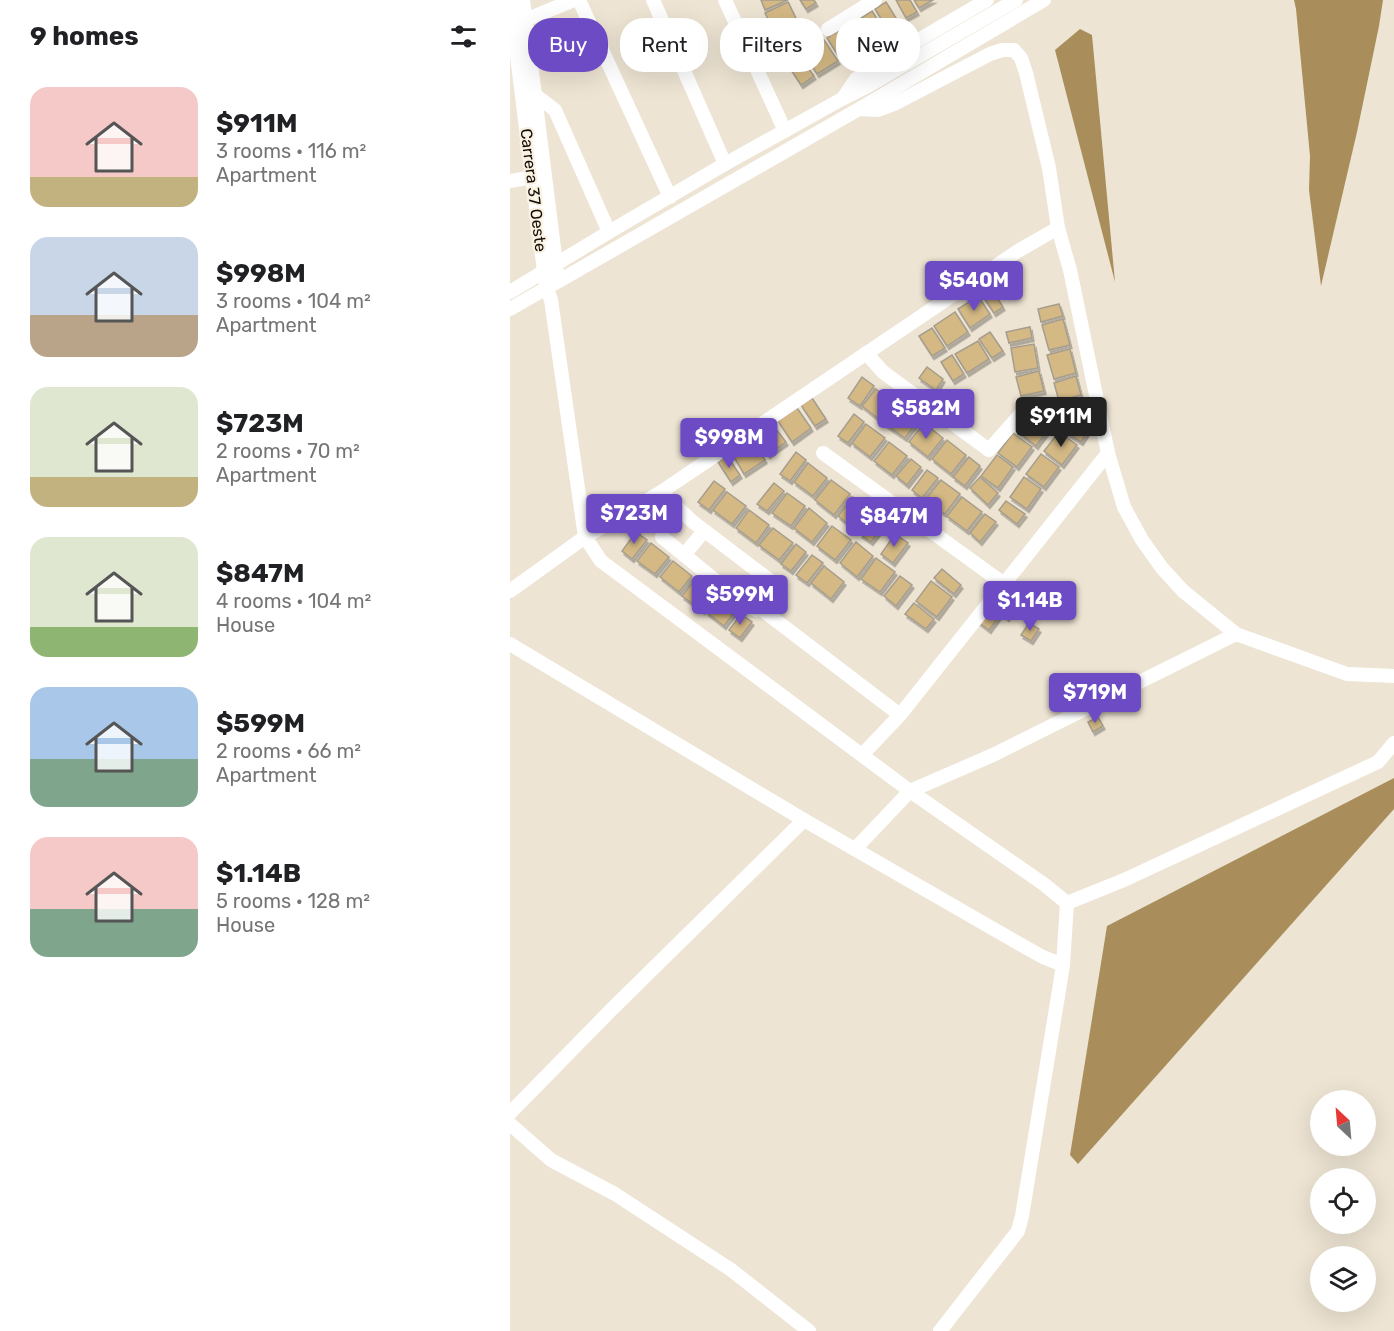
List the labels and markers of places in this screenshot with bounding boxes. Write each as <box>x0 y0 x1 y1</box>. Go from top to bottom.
pin: $540M <box>932 261 1016 312</box>
pin: $582M <box>884 389 968 440</box>
pin: $911M <box>1019 397 1103 448</box>
pin: $998M <box>687 418 771 469</box>
pin: $723M <box>592 494 676 545</box>
pin: $847M <box>852 497 936 548</box>
pin: $599M <box>698 575 782 626</box>
pin: $1.14B <box>981 581 1079 632</box>
pin: $719M <box>1053 673 1137 724</box>

